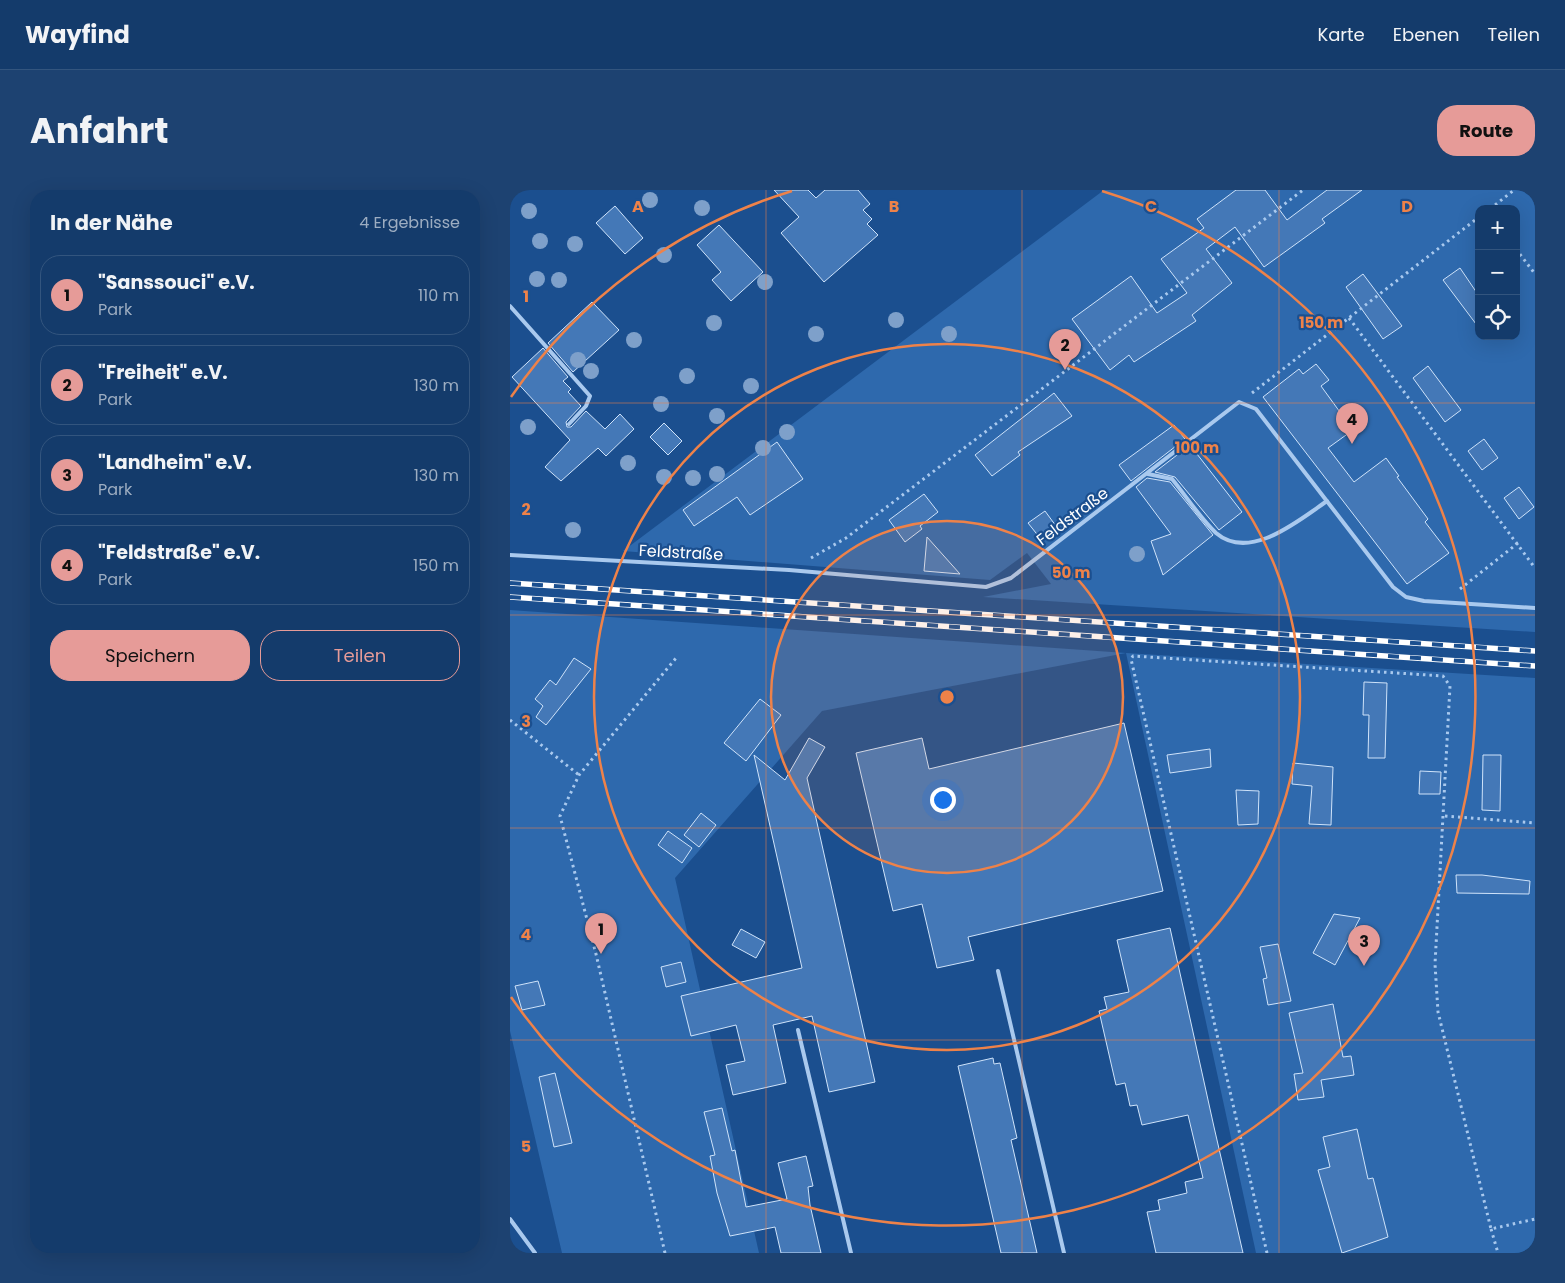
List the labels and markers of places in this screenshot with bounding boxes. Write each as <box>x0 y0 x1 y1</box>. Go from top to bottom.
pin: 2 <box>1049 329 1081 370</box>
pin: 4 <box>1336 403 1368 444</box>
centre of rings <box>938 688 956 706</box>
pin: 1 <box>585 913 617 954</box>
pin: 3 <box>1348 925 1380 966</box>

